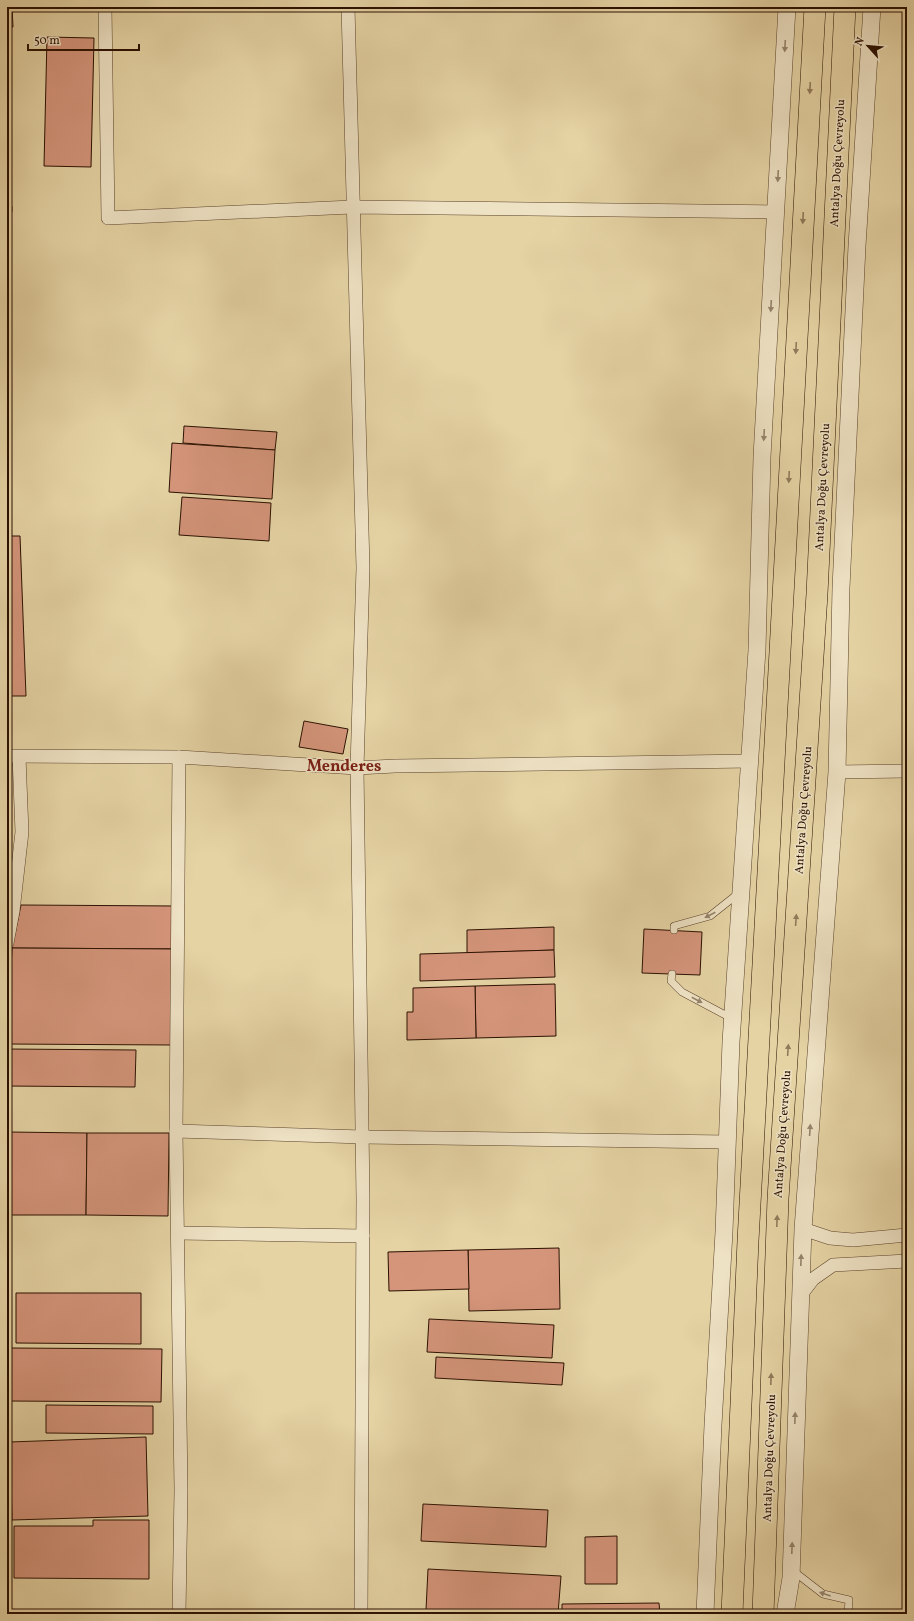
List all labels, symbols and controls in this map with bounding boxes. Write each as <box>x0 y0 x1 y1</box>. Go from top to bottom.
scale bar <box>28 26 139 52</box>
north arrow <box>848 26 888 66</box>
text: 50 m <box>34 33 60 49</box>
text: N <box>852 35 869 49</box>
one-way arrow <box>782 40 788 53</box>
one-way arrow <box>807 82 814 94</box>
street label: Antalya Doğu Çevreyolu <box>827 98 849 227</box>
one-way arrow <box>775 170 782 182</box>
one-way arrow <box>800 212 806 225</box>
one-way arrow <box>768 300 774 313</box>
one-way arrow <box>793 341 799 354</box>
street label: Antalya Doğu Çevreyolu <box>812 422 834 551</box>
one-way arrow <box>760 429 767 441</box>
one-way arrow <box>786 471 792 484</box>
street label: Antalya Doğu Çevreyolu <box>792 745 816 874</box>
district label: Menderes <box>307 756 381 778</box>
one-way arrow <box>704 911 716 918</box>
one-way arrow <box>792 914 799 926</box>
one-way arrow <box>691 996 703 1003</box>
one-way arrow <box>784 1044 791 1056</box>
street label: Antalya Doğu Çevreyolu <box>771 1069 795 1198</box>
one-way arrow <box>806 1124 813 1136</box>
one-way arrow <box>774 1215 781 1227</box>
one-way arrow <box>798 1254 805 1266</box>
one-way arrow <box>768 1373 775 1385</box>
street label: Antalya Doğu Çevreyolu <box>760 1394 780 1522</box>
one-way arrow <box>792 1412 799 1424</box>
one-way arrow <box>789 1541 795 1554</box>
one-way arrow <box>819 1591 831 1597</box>

